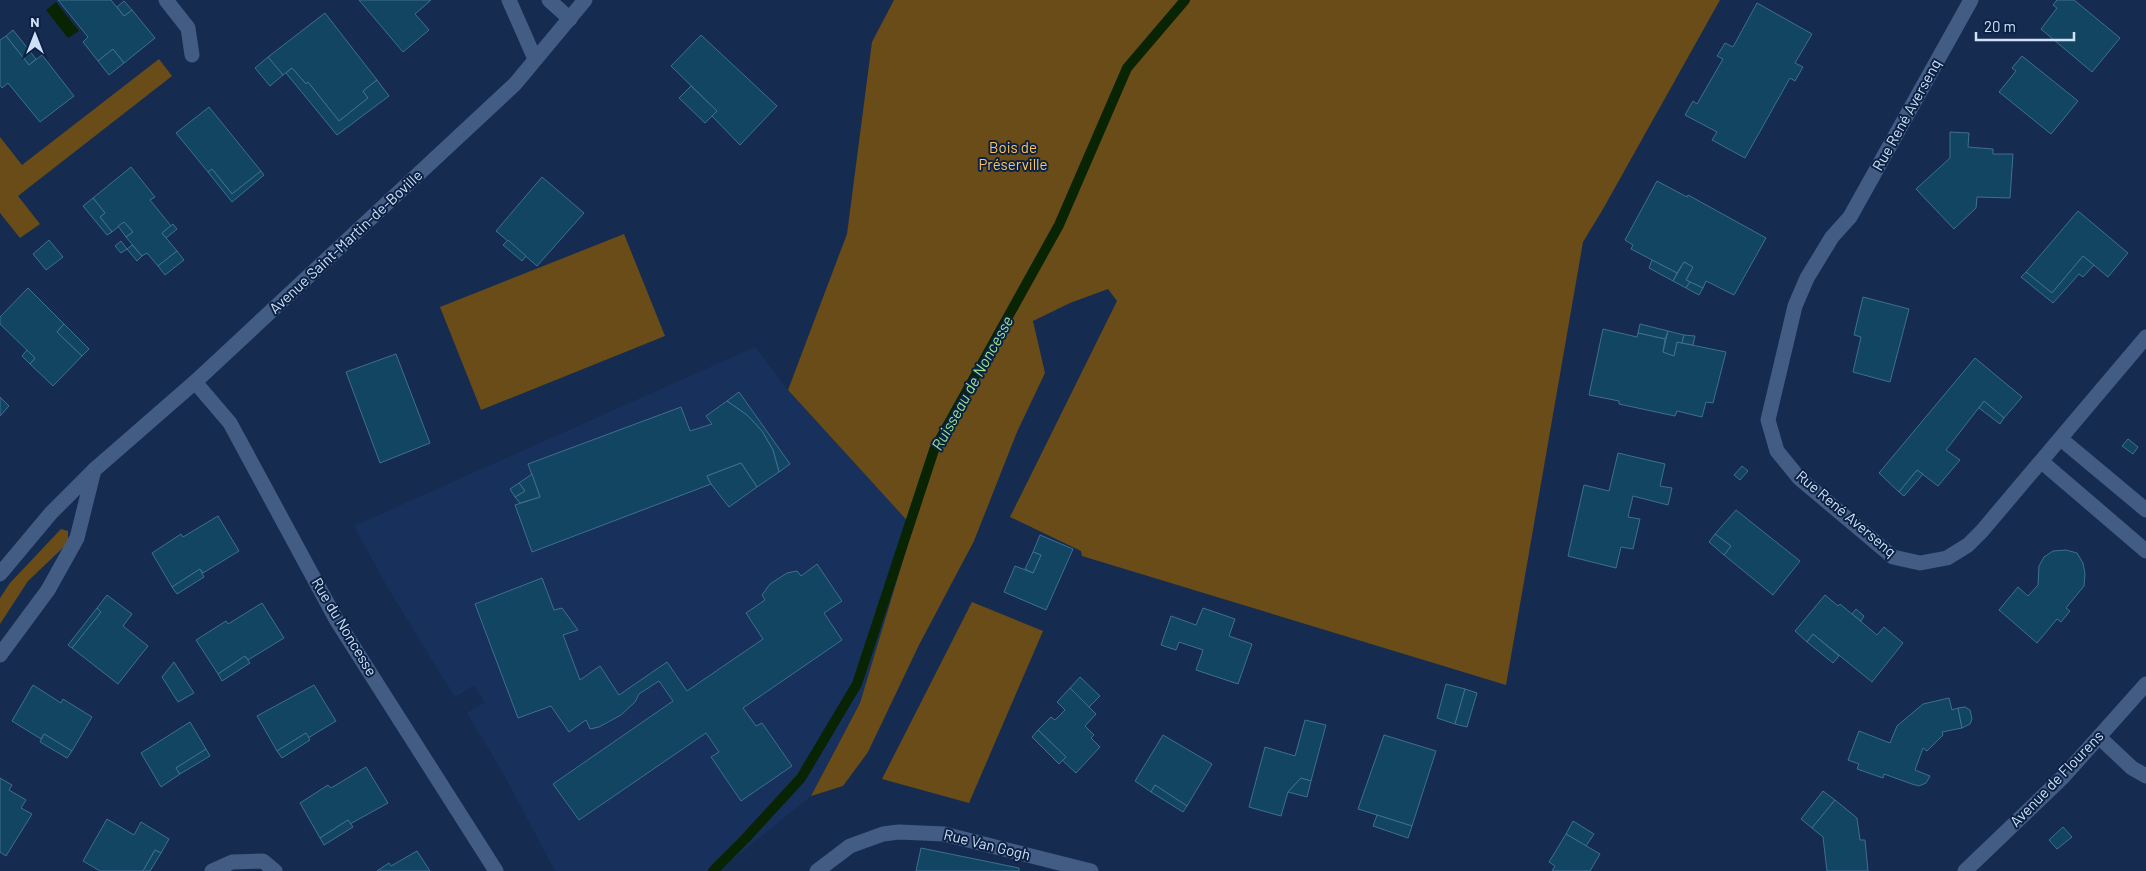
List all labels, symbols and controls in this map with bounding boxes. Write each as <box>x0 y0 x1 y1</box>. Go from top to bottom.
north arrow <box>10 10 60 60</box>
scale bar <box>1976 10 2074 42</box>
text: N <box>30 13 40 30</box>
text: 20 m <box>1984 17 2016 35</box>
street label: Rue René Aversenq <box>1868 56 1944 173</box>
park label: Bois de Préserville <box>978 138 1048 173</box>
street label: Avenue Saint-Martin-de-Boville <box>265 166 426 317</box>
water label: Ruisseau de Noncesse <box>927 312 1016 453</box>
street label: Rue René Aversenq <box>1793 466 1900 560</box>
street label: Rue du Noncesse <box>308 574 381 679</box>
street label: Avenue de Flourens <box>2006 726 2107 830</box>
street label: Rue Van Gogh <box>942 825 1032 863</box>

